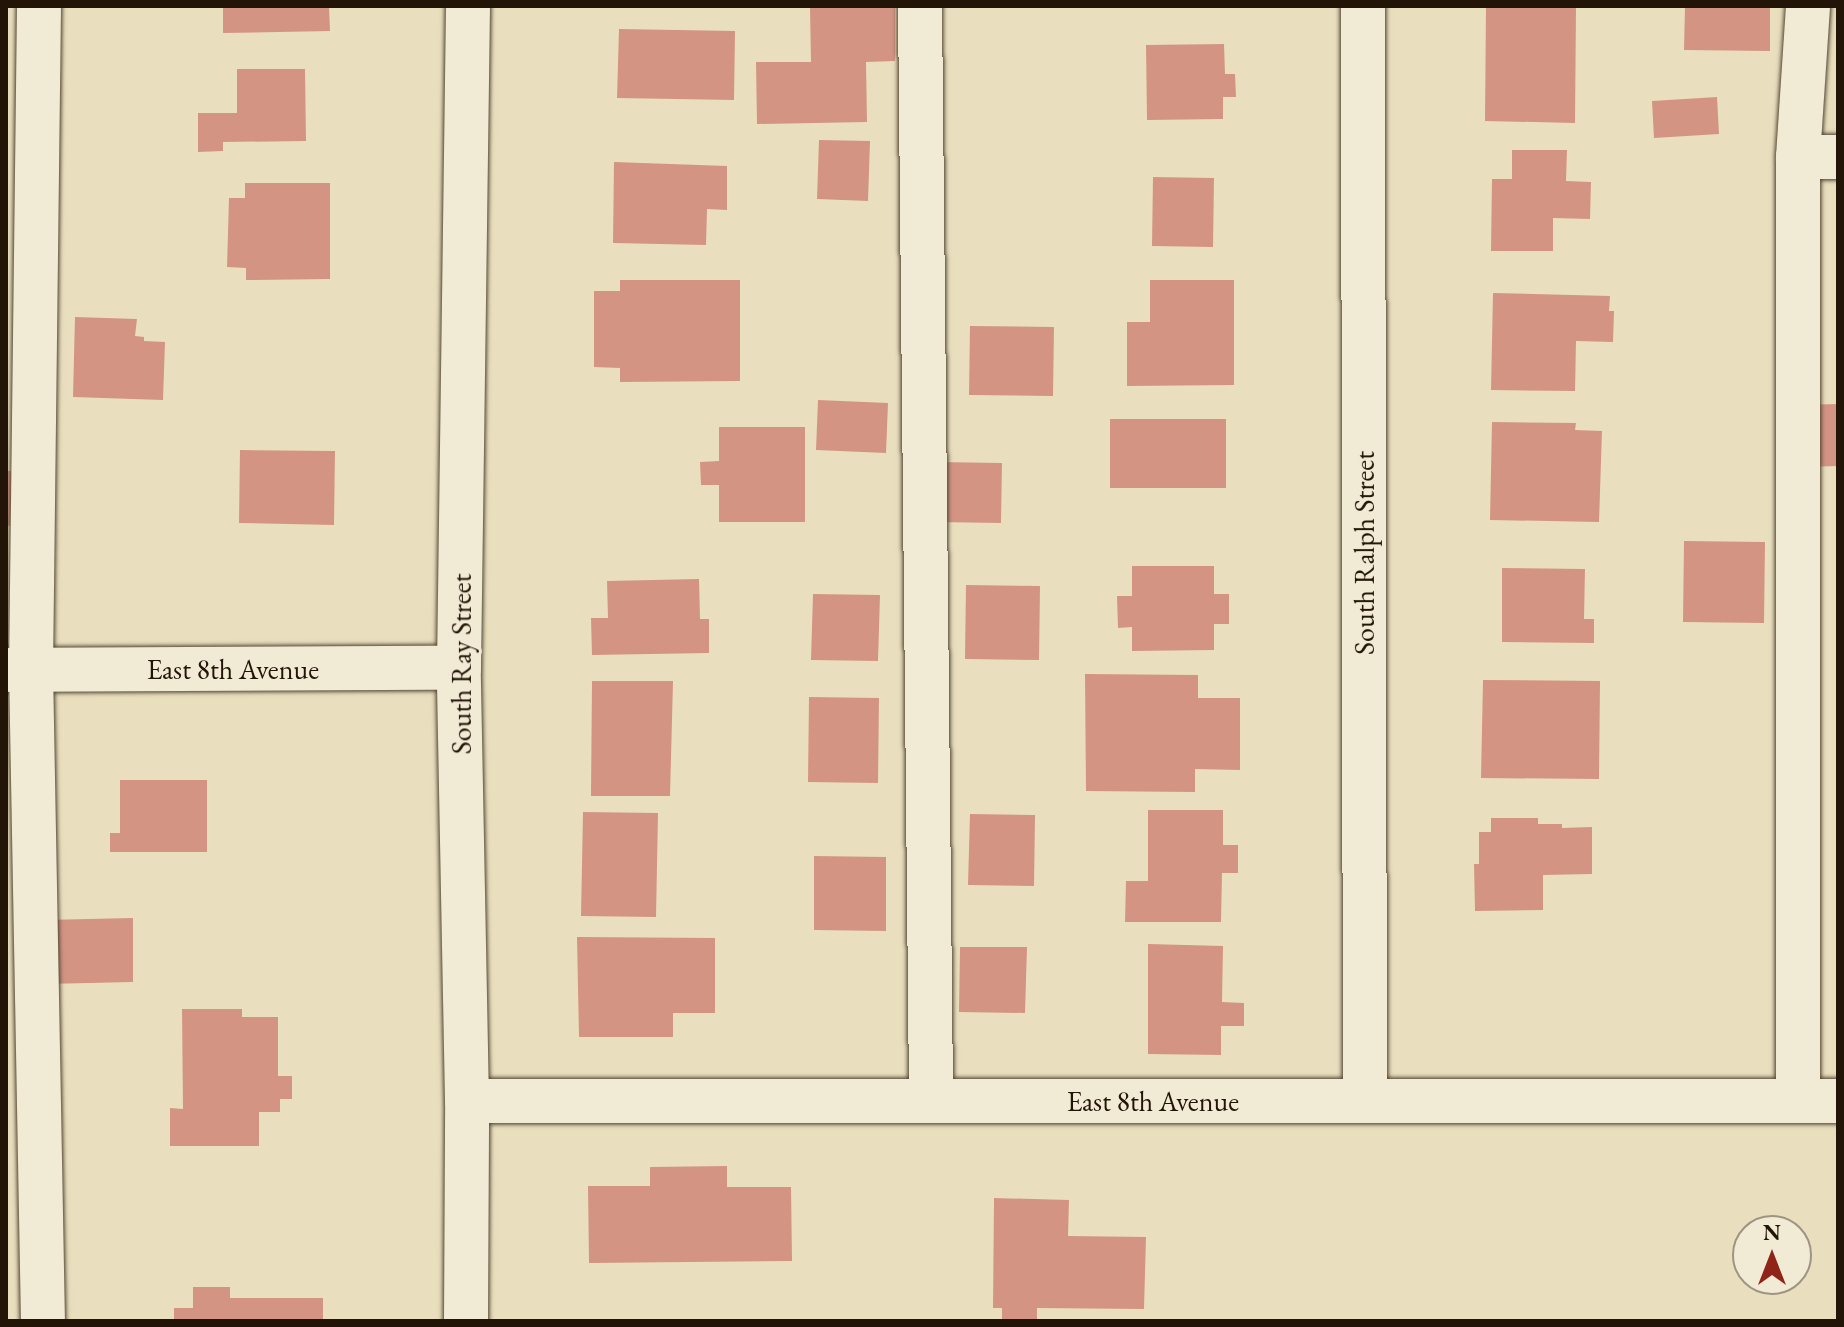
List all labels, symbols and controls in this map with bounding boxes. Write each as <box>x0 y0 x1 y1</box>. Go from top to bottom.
street label: South Ralph Street <box>1347 451 1381 655</box>
street label: South Ray Street <box>444 574 478 754</box>
street label: East 8th Avenue <box>147 652 319 686</box>
street label: East 8th Avenue <box>1067 1084 1239 1118</box>
north arrow <box>1732 1215 1812 1295</box>
text: N <box>1763 1218 1781 1247</box>

